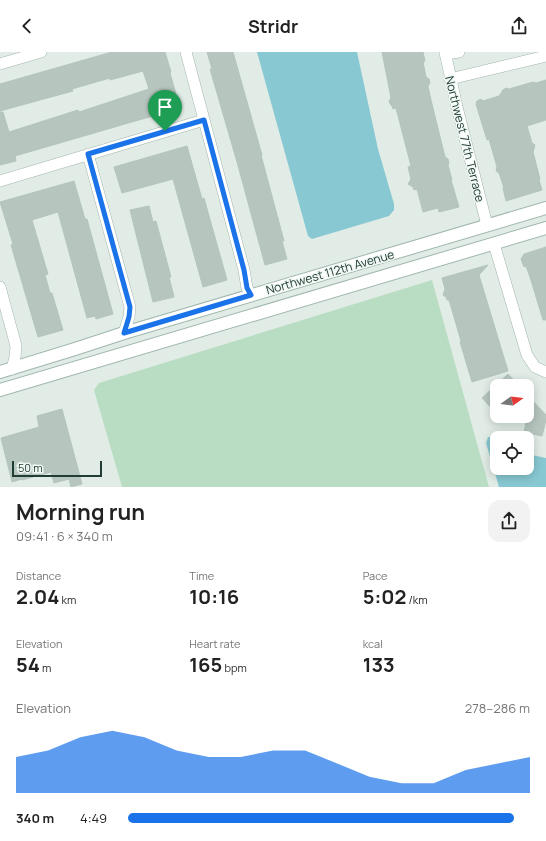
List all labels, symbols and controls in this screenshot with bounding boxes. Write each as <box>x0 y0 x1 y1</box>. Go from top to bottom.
text: Stridr <box>248 14 298 38</box>
icon: back <box>16 15 38 37</box>
icon: share <box>508 15 530 37</box>
street label: Northwest 77th Terrace <box>441 74 489 204</box>
pin <box>148 90 182 131</box>
icon: arrive <box>154 96 176 118</box>
street label: Northwest 112th Avenue <box>264 246 396 298</box>
north arrow <box>490 379 534 423</box>
map controls <box>490 379 534 475</box>
button: locate <box>490 431 534 475</box>
scale bar <box>12 459 102 478</box>
text: 50 m <box>18 460 43 475</box>
text: Morning run <box>16 497 145 527</box>
button: share <box>488 500 530 542</box>
text: 09:41 · 6 × 340 m <box>16 527 113 545</box>
text: Distance <box>16 568 61 583</box>
text: Time <box>189 568 214 583</box>
text: Pace <box>363 568 388 583</box>
text: 2.04 <box>16 583 59 610</box>
text: 10:16 <box>189 583 239 610</box>
text: 5:02 <box>363 583 406 610</box>
text: km <box>59 592 76 607</box>
text: /km <box>406 592 428 607</box>
text: Elevation <box>16 636 62 651</box>
text: Heart rate <box>189 636 240 651</box>
text: kcal <box>363 636 383 651</box>
text: 54 <box>16 651 40 678</box>
text: 165 <box>189 651 222 678</box>
text: 133 <box>363 651 395 678</box>
text: m <box>40 660 51 675</box>
text: bpm <box>222 660 247 675</box>
text: Elevation <box>16 699 71 717</box>
text: 278–286 m <box>465 699 530 717</box>
text: 340 m <box>16 809 54 827</box>
text: 4:49 <box>80 809 107 827</box>

